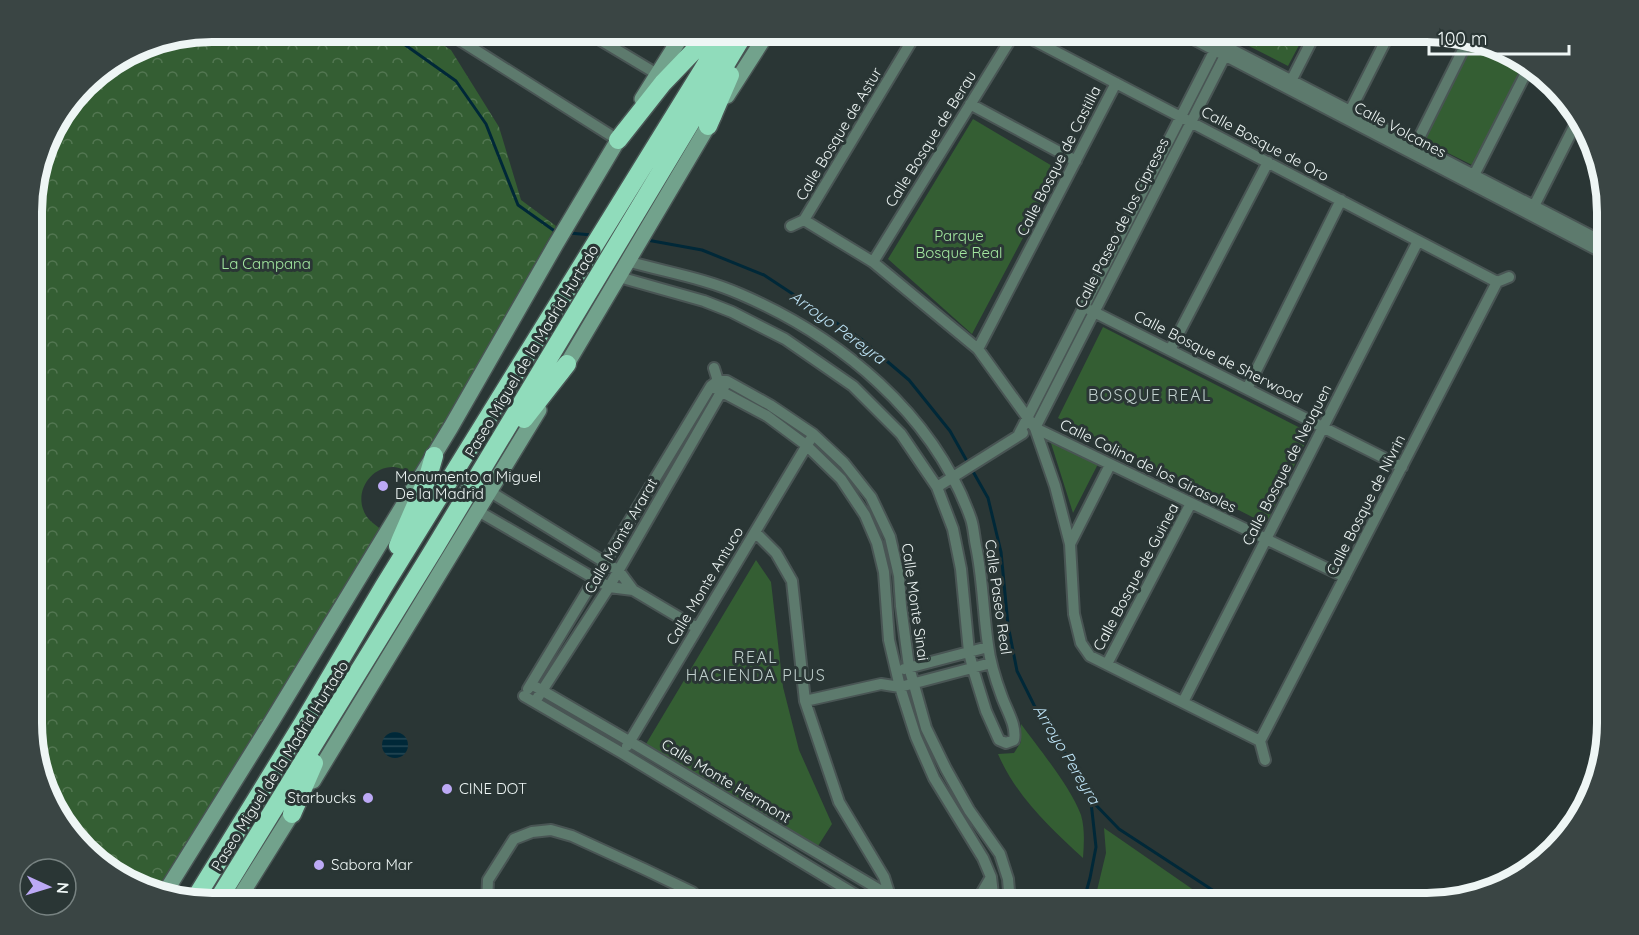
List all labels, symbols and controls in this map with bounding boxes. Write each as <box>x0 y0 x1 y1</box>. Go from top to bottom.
scale bar <box>1429 18 1568 56</box>
text: 100 m <box>1438 27 1487 50</box>
street label: Calle Bosque de Astur <box>791 63 886 204</box>
street label: Calle Bosque de Berau <box>881 67 980 210</box>
street label: Calle Bosque de Castilla <box>1012 82 1105 239</box>
street label: Calle Volcanes <box>1351 97 1449 162</box>
street label: Calle Bosque de Oro <box>1198 102 1332 185</box>
street label: Calle Paseo de los Cipreses <box>1070 134 1173 311</box>
park label: Parque Bosque Real <box>915 226 1003 262</box>
street label: Paseo Miguel de la Madrid Hurtado <box>460 241 603 460</box>
park label: La Campana <box>221 254 311 273</box>
water label: Arroyo Pereyra <box>786 286 891 369</box>
street label: Calle Bosque de Sherwood <box>1131 306 1306 407</box>
street label: Calle Bosque de Neuquen <box>1238 381 1336 549</box>
district label: BOSQUE REAL <box>1088 385 1212 405</box>
street label: Calle Colina de los Girasoles <box>1057 415 1240 517</box>
street label: Calle Bosque de Nivrin <box>1322 431 1409 578</box>
place label: Monumento a Miguel De la Madrid <box>395 467 541 503</box>
street label: Calle Monte Ararat <box>580 475 661 597</box>
marker: Monumento a Miguel De la Madrid <box>376 479 390 493</box>
street label: Calle Bosque de Guinea <box>1089 500 1183 654</box>
street label: Calle Monte Antuco <box>662 523 747 648</box>
street label: Calle Paseo Real <box>981 538 1016 656</box>
street label: Calle Monte Sinai <box>898 542 933 662</box>
district label: REAL HACIENDA PLUS <box>686 647 826 685</box>
street label: Paseo Miguel de la Madrid Hurtado <box>207 657 352 874</box>
water label: Arroyo Pereyra <box>1029 700 1105 809</box>
street label: Calle Monte Hermont <box>658 734 794 827</box>
place label: CINE DOT <box>459 779 527 798</box>
marker: CINE DOT <box>440 782 454 796</box>
place label: Starbucks <box>287 788 356 807</box>
marker: Starbucks <box>361 791 375 805</box>
place label: Sabora Mar <box>331 855 413 874</box>
north arrow <box>18 857 78 917</box>
marker: Sabora Mar <box>312 858 326 872</box>
text: N <box>53 881 73 895</box>

